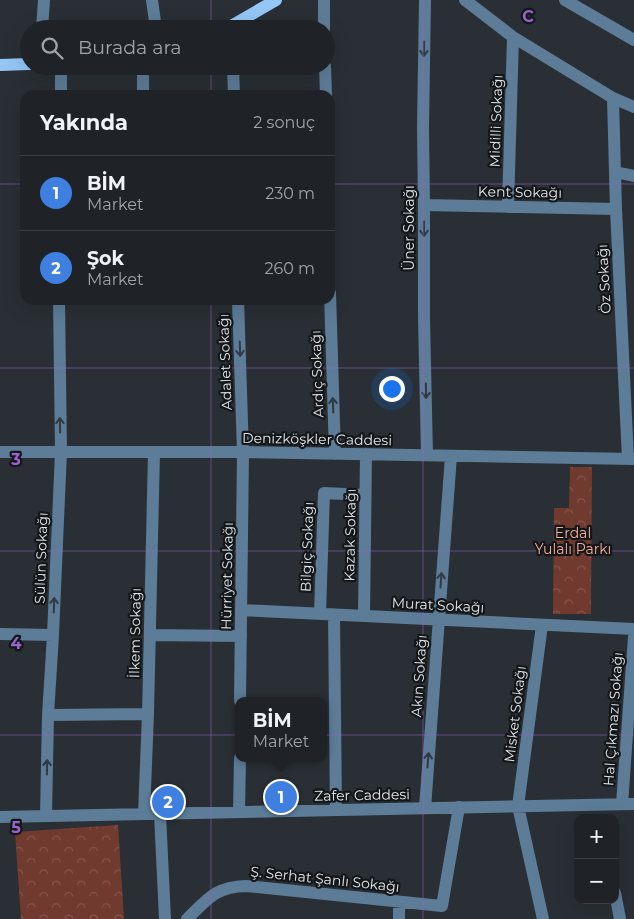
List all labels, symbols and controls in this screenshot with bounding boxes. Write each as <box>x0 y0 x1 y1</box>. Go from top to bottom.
text: C <box>522 7 534 26</box>
search box <box>20 20 335 75</box>
icon: search <box>38 34 66 62</box>
text: Burada ara <box>78 36 182 59</box>
one-way arrow <box>420 40 429 56</box>
street label: Midilli Sokağı <box>485 74 507 168</box>
text: Yakında <box>40 110 128 135</box>
text: 2 sonuç <box>253 113 315 132</box>
text: BİM <box>87 172 126 195</box>
street label: Kent Sokağı <box>478 182 562 202</box>
text: 1 <box>53 184 59 203</box>
text: 230 m <box>265 184 315 203</box>
street label: Üner Sokağı <box>400 185 418 271</box>
text: Market <box>87 195 143 214</box>
one-way arrow <box>419 220 429 236</box>
street label: Öz Sokağı <box>593 244 615 314</box>
text: Şok <box>87 247 124 270</box>
text: 2 <box>51 259 61 278</box>
text: 260 m <box>264 259 315 278</box>
text: Market <box>87 270 143 289</box>
street label: Adalet Sokağı <box>214 313 236 411</box>
street label: Ardıç Sokağı <box>306 330 328 418</box>
one-way arrow <box>235 340 244 356</box>
your location <box>379 376 405 402</box>
one-way arrow <box>421 382 431 399</box>
one-way arrow <box>328 397 338 414</box>
one-way arrow <box>55 418 65 434</box>
street label: Denizköşkler Caddesi <box>242 429 392 449</box>
text: 3 <box>10 450 21 469</box>
street label: Kazak Sokağı <box>340 488 360 582</box>
street label: Bilgiç Sokağı <box>296 502 318 592</box>
street label: Sülün Sokağı <box>30 512 52 604</box>
street label: Hürriyet Sokağı <box>217 522 237 630</box>
park label: Erdal Yulalı Parkı <box>535 524 611 558</box>
one-way arrow <box>437 572 446 588</box>
street label: İlkem Sokağı <box>125 588 145 678</box>
street label: Murat Sokağı <box>391 594 485 616</box>
one-way arrow <box>50 597 59 613</box>
text: 4 <box>10 634 22 653</box>
street label: Akın Sokağı <box>407 634 431 718</box>
street label: Hal Çıkmazı Sokağı <box>599 652 627 786</box>
street label: Misket Sokağı <box>500 665 530 763</box>
popup <box>235 697 327 762</box>
text: BİM <box>253 709 292 732</box>
text: Market <box>253 732 309 751</box>
one-way arrow <box>423 752 433 768</box>
one-way arrow <box>42 760 52 776</box>
pin: 1 <box>265 778 297 816</box>
pin: 2 <box>152 783 184 821</box>
street label: Zafer Caddesi <box>314 785 410 805</box>
map controls <box>574 814 619 904</box>
button: + <box>574 814 619 859</box>
text: 5 <box>11 818 21 837</box>
button: − <box>574 859 619 904</box>
street label: Ş. Serhat Şanlı Sokağı <box>249 862 401 896</box>

